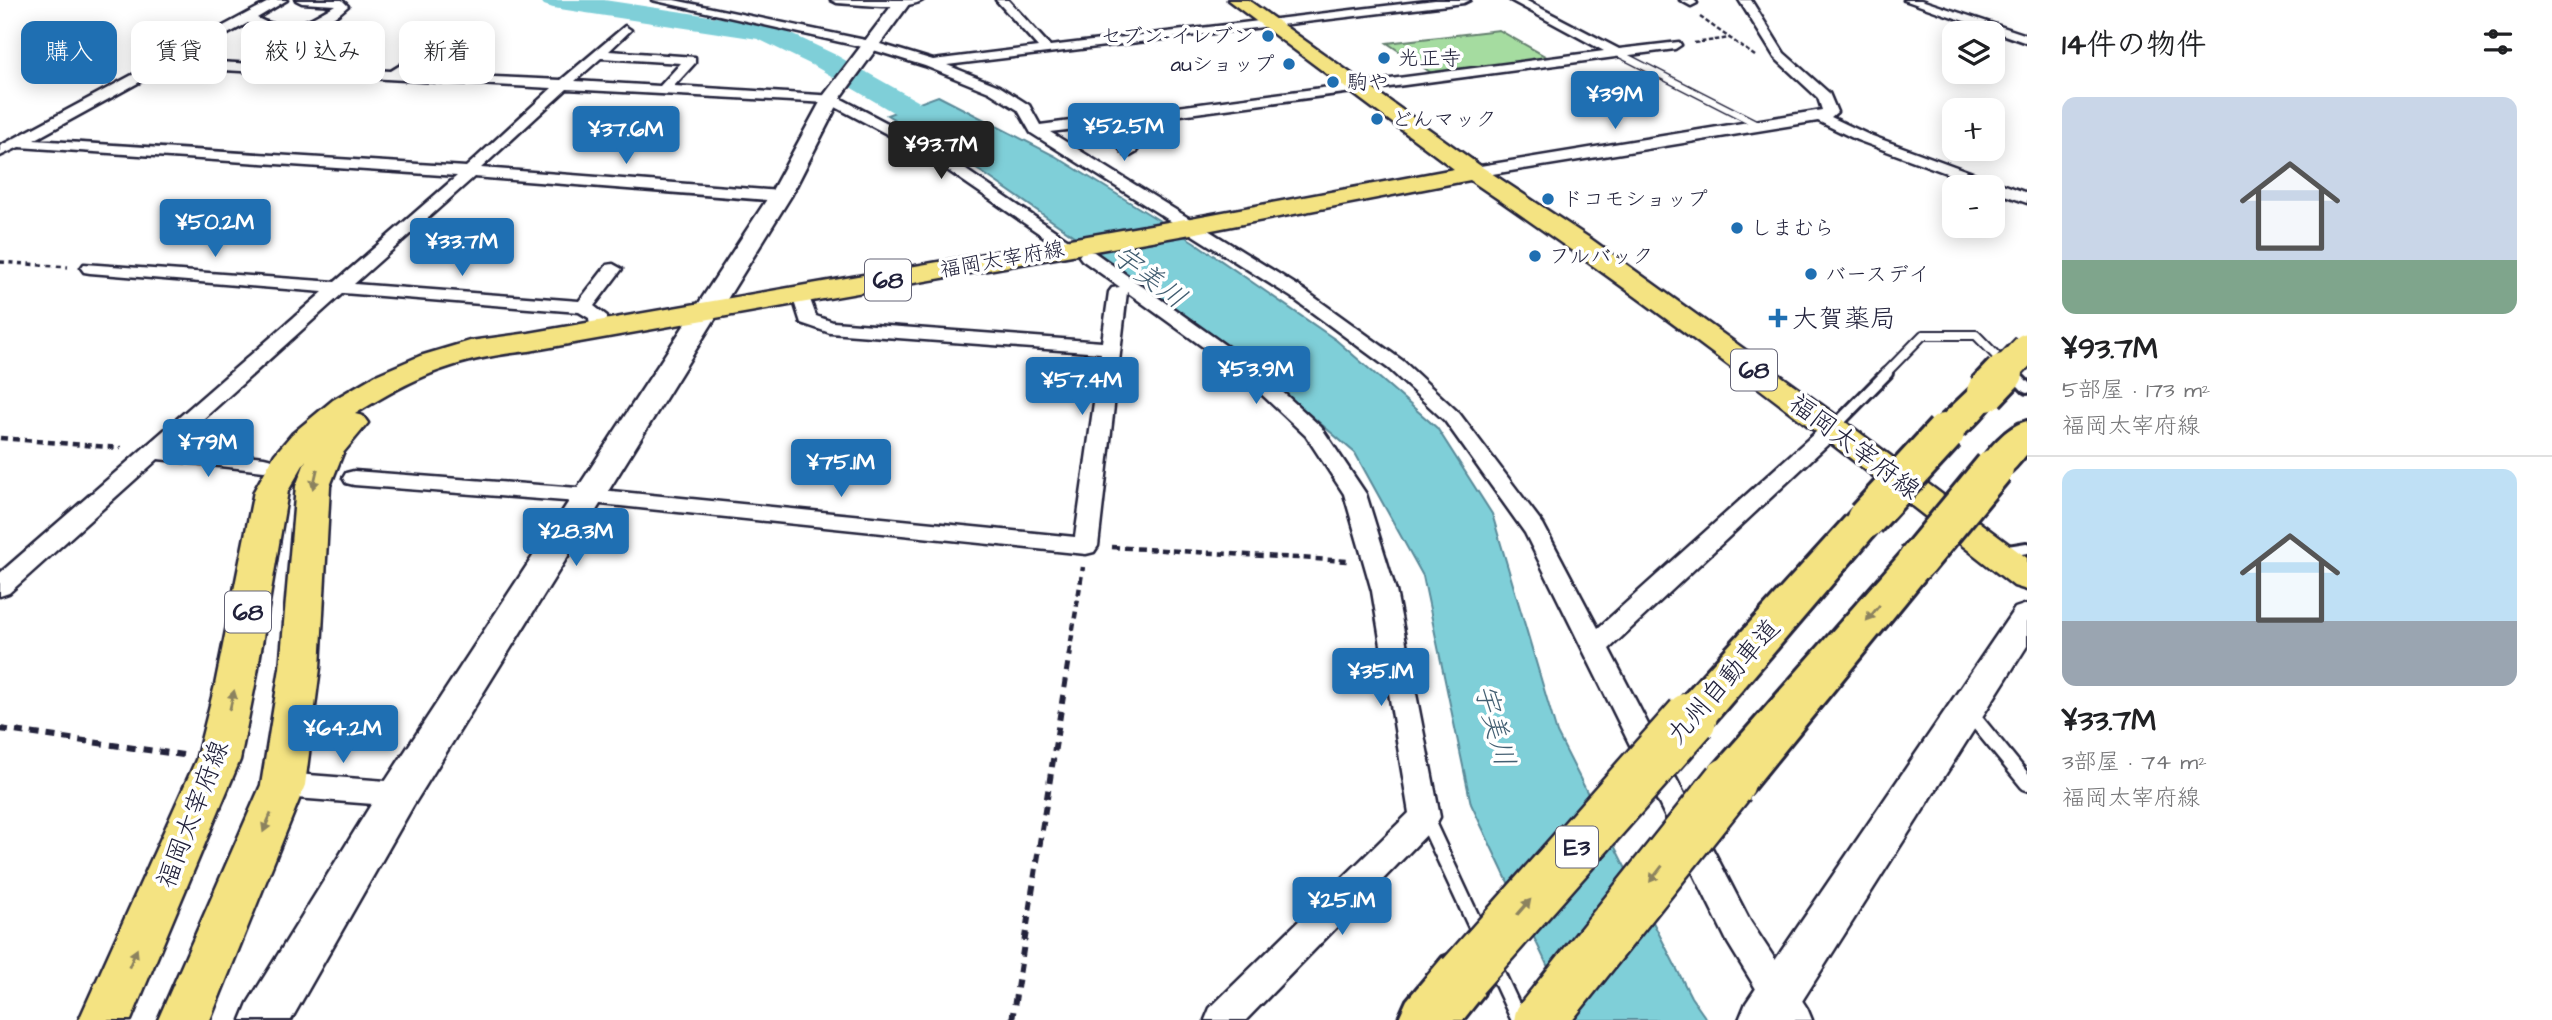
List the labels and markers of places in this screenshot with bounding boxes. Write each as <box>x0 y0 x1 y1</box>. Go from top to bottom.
place label: セブン-イレブン <box>1100 22 1254 51</box>
marker: セブン-イレブン <box>1260 28 1276 44</box>
place label: 光正寺 <box>1398 44 1461 73</box>
place label: auショップ <box>1170 50 1275 79</box>
marker: 光正寺 <box>1376 50 1392 66</box>
marker: auショップ <box>1281 56 1297 72</box>
place label: 駒や <box>1347 68 1389 97</box>
pin: ¥39M <box>1574 72 1656 131</box>
marker: 駒や <box>1325 74 1341 90</box>
pin: ¥52.5M <box>1067 104 1181 163</box>
place label: どんマック <box>1391 105 1496 134</box>
pin: ¥37.6M <box>569 106 683 166</box>
marker: どんマック <box>1369 111 1385 127</box>
pin: ¥93.7M <box>884 122 998 181</box>
place label: ドコモショップ <box>1562 185 1708 214</box>
marker: ドコモショップ <box>1540 191 1556 207</box>
pin: ¥50.2M <box>158 200 272 259</box>
place label: しまむら <box>1751 214 1835 243</box>
pin: ¥33.7M <box>405 218 519 278</box>
marker: しまむら <box>1729 220 1745 236</box>
place label: フルバック <box>1549 242 1653 271</box>
marker: フルバック <box>1527 248 1543 264</box>
place label: バースデイ <box>1825 260 1929 289</box>
marker: バースデイ <box>1803 266 1819 282</box>
place label: 大賀薬局 <box>1792 301 1896 337</box>
marker: 大賀薬局 <box>1770 310 1786 326</box>
pin: ¥53.9M <box>1199 346 1313 406</box>
pin: ¥57.4M <box>1025 358 1139 417</box>
pin: ¥79M <box>167 420 249 479</box>
pin: ¥75.1M <box>784 440 898 499</box>
pin: ¥28.3M <box>519 508 633 568</box>
pin: ¥35.1M <box>1324 648 1438 708</box>
pin: ¥64.2M <box>286 706 400 765</box>
pin: ¥25.1M <box>1285 878 1399 937</box>

